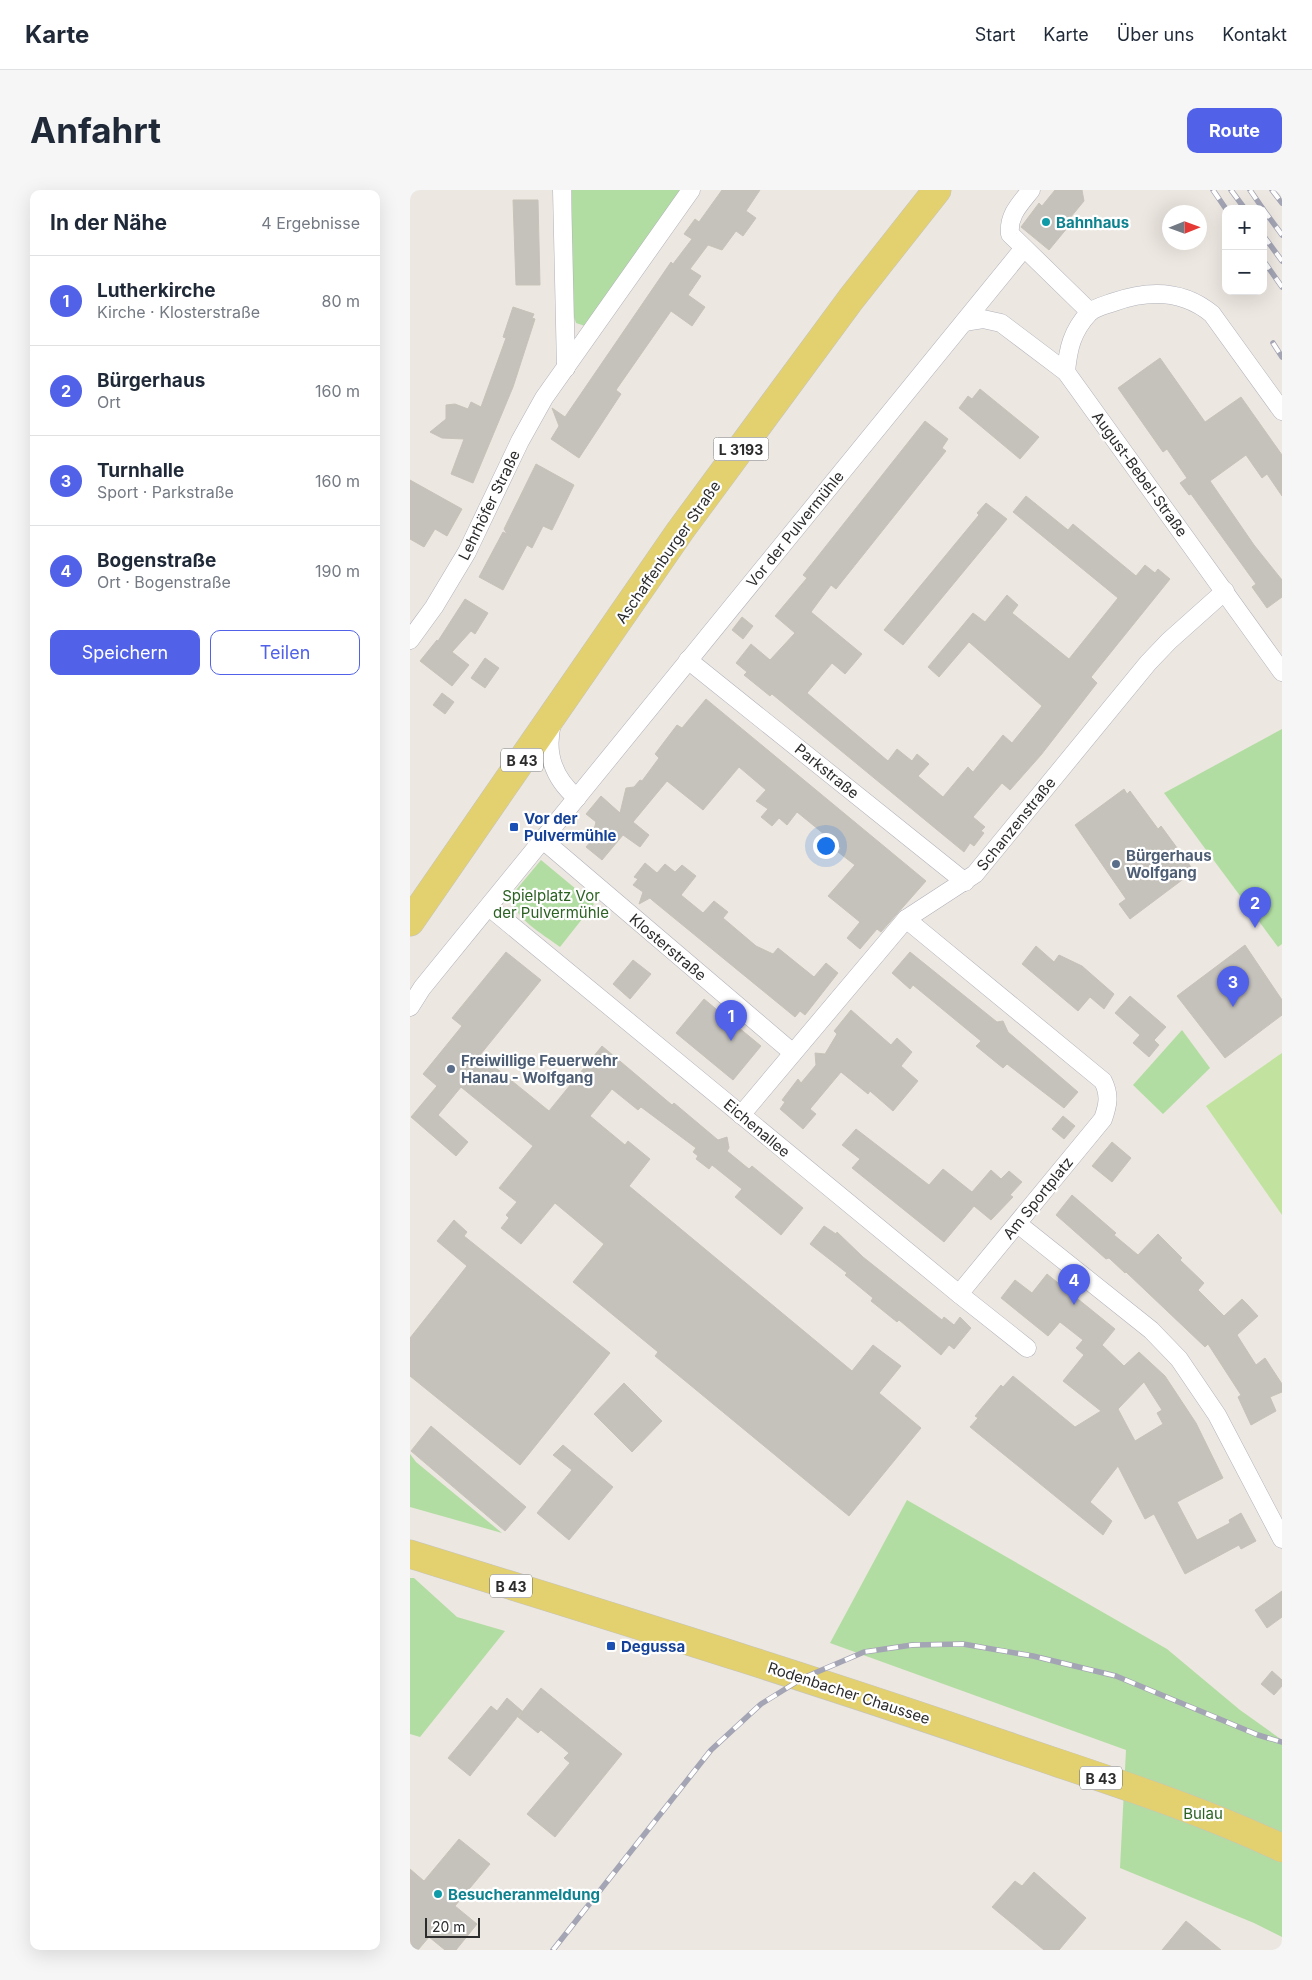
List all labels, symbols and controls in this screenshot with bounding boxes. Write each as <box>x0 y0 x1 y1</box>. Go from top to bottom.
text: Karte <box>25 20 89 49</box>
text: Start <box>975 24 1015 45</box>
text: Karte <box>1043 24 1089 45</box>
text: Über uns <box>1117 24 1194 45</box>
text: Kontakt <box>1222 24 1287 45</box>
button: Route <box>1187 108 1282 153</box>
text: Anfahrt <box>30 109 161 151</box>
north arrow <box>1162 205 1207 250</box>
map controls <box>1222 205 1267 295</box>
button: + <box>1222 205 1267 250</box>
text: In der Nähe <box>50 210 167 235</box>
text: 4 Ergebnisse <box>261 213 360 233</box>
place label: Bahnhaus <box>1056 213 1129 232</box>
marker: Bahnhaus <box>1040 216 1052 228</box>
button: − <box>1222 250 1267 295</box>
text: Lutherkirche <box>97 279 216 302</box>
text: 1 <box>63 291 69 311</box>
text: 80 m <box>321 291 360 311</box>
text: Kirche · Klosterstraße <box>97 302 260 322</box>
text: Bürgerhaus <box>97 369 205 392</box>
text: 2 <box>61 381 71 401</box>
text: 160 m <box>315 381 360 401</box>
text: Ort <box>97 392 121 412</box>
street label: August-Bebel-Straße <box>1088 408 1192 540</box>
road number: L 3193 <box>714 438 768 460</box>
street label: Lehrhöfer Straße <box>454 447 524 563</box>
text: Turnhalle <box>97 459 184 482</box>
street label: Vor der Pulvermühle <box>742 467 848 591</box>
text: 3 <box>61 471 71 491</box>
text: 160 m <box>315 471 360 491</box>
street label: Aschaffenburger Straße <box>612 477 724 627</box>
text: Sport · Parkstraße <box>97 482 234 502</box>
text: Bogenstraße <box>97 549 216 572</box>
text: 4 <box>61 561 71 581</box>
text: 190 m <box>315 561 360 581</box>
text: Ort · Bogenstraße <box>97 572 231 592</box>
button: Speichern <box>50 630 200 675</box>
button: Teilen <box>210 630 360 675</box>
street label: Parkstraße <box>791 739 863 803</box>
road number: B 43 <box>501 748 543 772</box>
street label: Schanzenstraße <box>972 773 1060 875</box>
place label: Vor der Pulvermühle <box>524 809 617 845</box>
marker: Vor der Pulvermühle <box>508 821 520 833</box>
your location <box>813 833 839 859</box>
place label: Bürgerhaus Wolfgang <box>1126 846 1212 882</box>
marker: Bürgerhaus Wolfgang <box>1110 858 1122 870</box>
park label: Spielplatz Vor der Pulvermühle <box>493 886 609 922</box>
pin: 2 <box>1239 887 1271 928</box>
street label: Klosterstraße <box>626 909 710 985</box>
pin: 3 <box>1217 966 1249 1007</box>
pin: 1 <box>715 1000 747 1041</box>
place label: Freiwillige Feuerwehr Hanau - Wolfgang <box>461 1051 618 1087</box>
marker: Freiwillige Feuerwehr Hanau - Wolfgang <box>445 1063 457 1075</box>
street label: Eichenallee <box>720 1095 794 1161</box>
street label: Am Sportplatz <box>999 1153 1077 1243</box>
pin: 4 <box>1058 1264 1090 1305</box>
road number: B 43 <box>490 1574 532 1598</box>
place label: Degussa <box>621 1637 685 1656</box>
marker: Degussa <box>605 1640 617 1652</box>
street label: Rodenbacher Chaussee <box>765 1658 933 1728</box>
road number: B 43 <box>1080 1766 1122 1790</box>
park label: Bulau <box>1183 1804 1223 1823</box>
place label: Besucheranmeldung <box>448 1885 600 1904</box>
marker: Besucheranmeldung <box>432 1888 444 1900</box>
scale bar <box>425 1915 480 1938</box>
text: 20 m <box>432 1918 466 1935</box>

